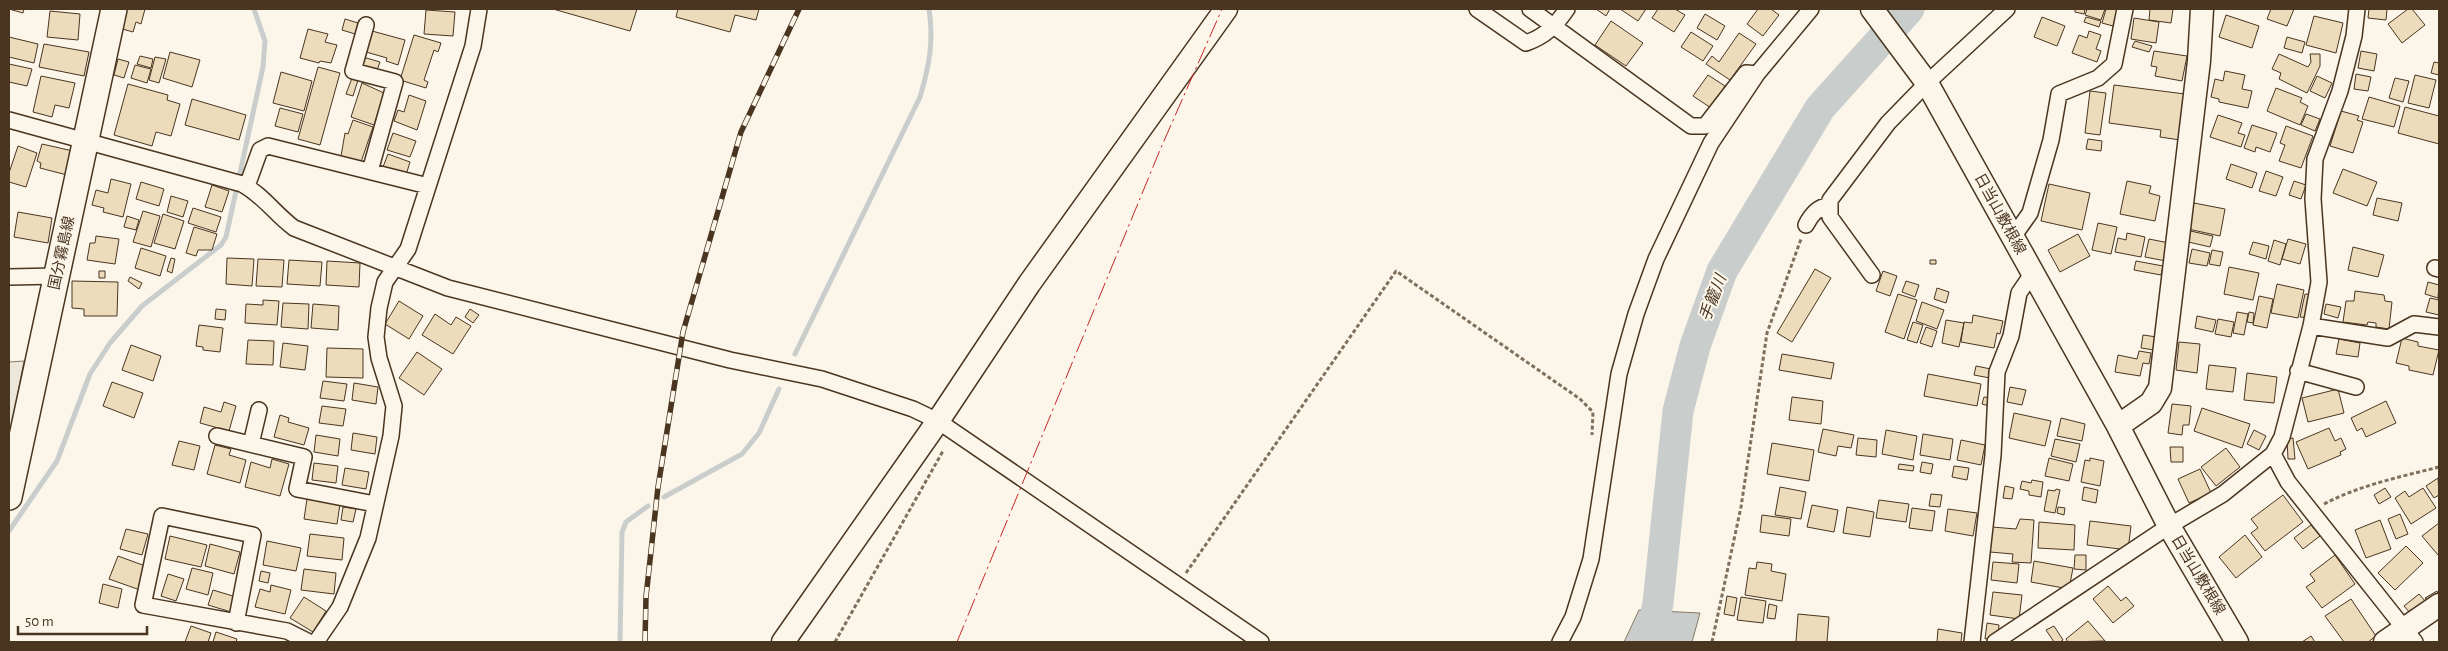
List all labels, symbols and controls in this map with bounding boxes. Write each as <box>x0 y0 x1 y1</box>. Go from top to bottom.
street label: 日当山敷根線 <box>1972 170 2030 257</box>
street label: 国分霧島線 <box>46 215 77 291</box>
water label: 手籠川 <box>1696 271 1730 323</box>
street label: 日当山敷根線 <box>2168 532 2229 617</box>
scale bar <box>18 604 146 636</box>
text: 50 m <box>25 614 54 629</box>

